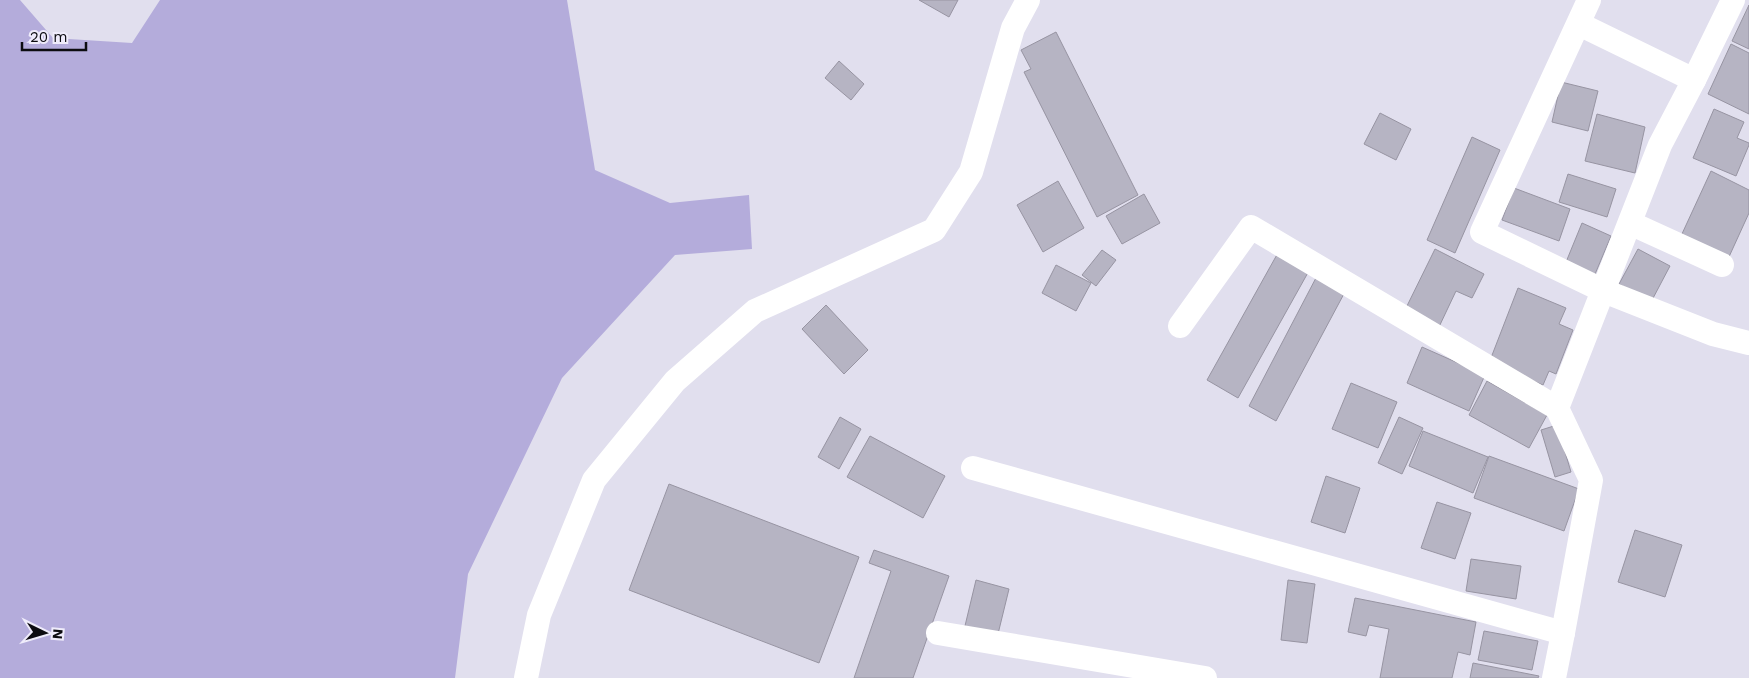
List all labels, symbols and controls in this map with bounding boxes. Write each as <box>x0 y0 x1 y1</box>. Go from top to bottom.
scale bar <box>22 20 86 52</box>
text: 20 m <box>30 28 68 46</box>
north arrow <box>20 608 70 658</box>
text: N <box>50 628 66 640</box>

